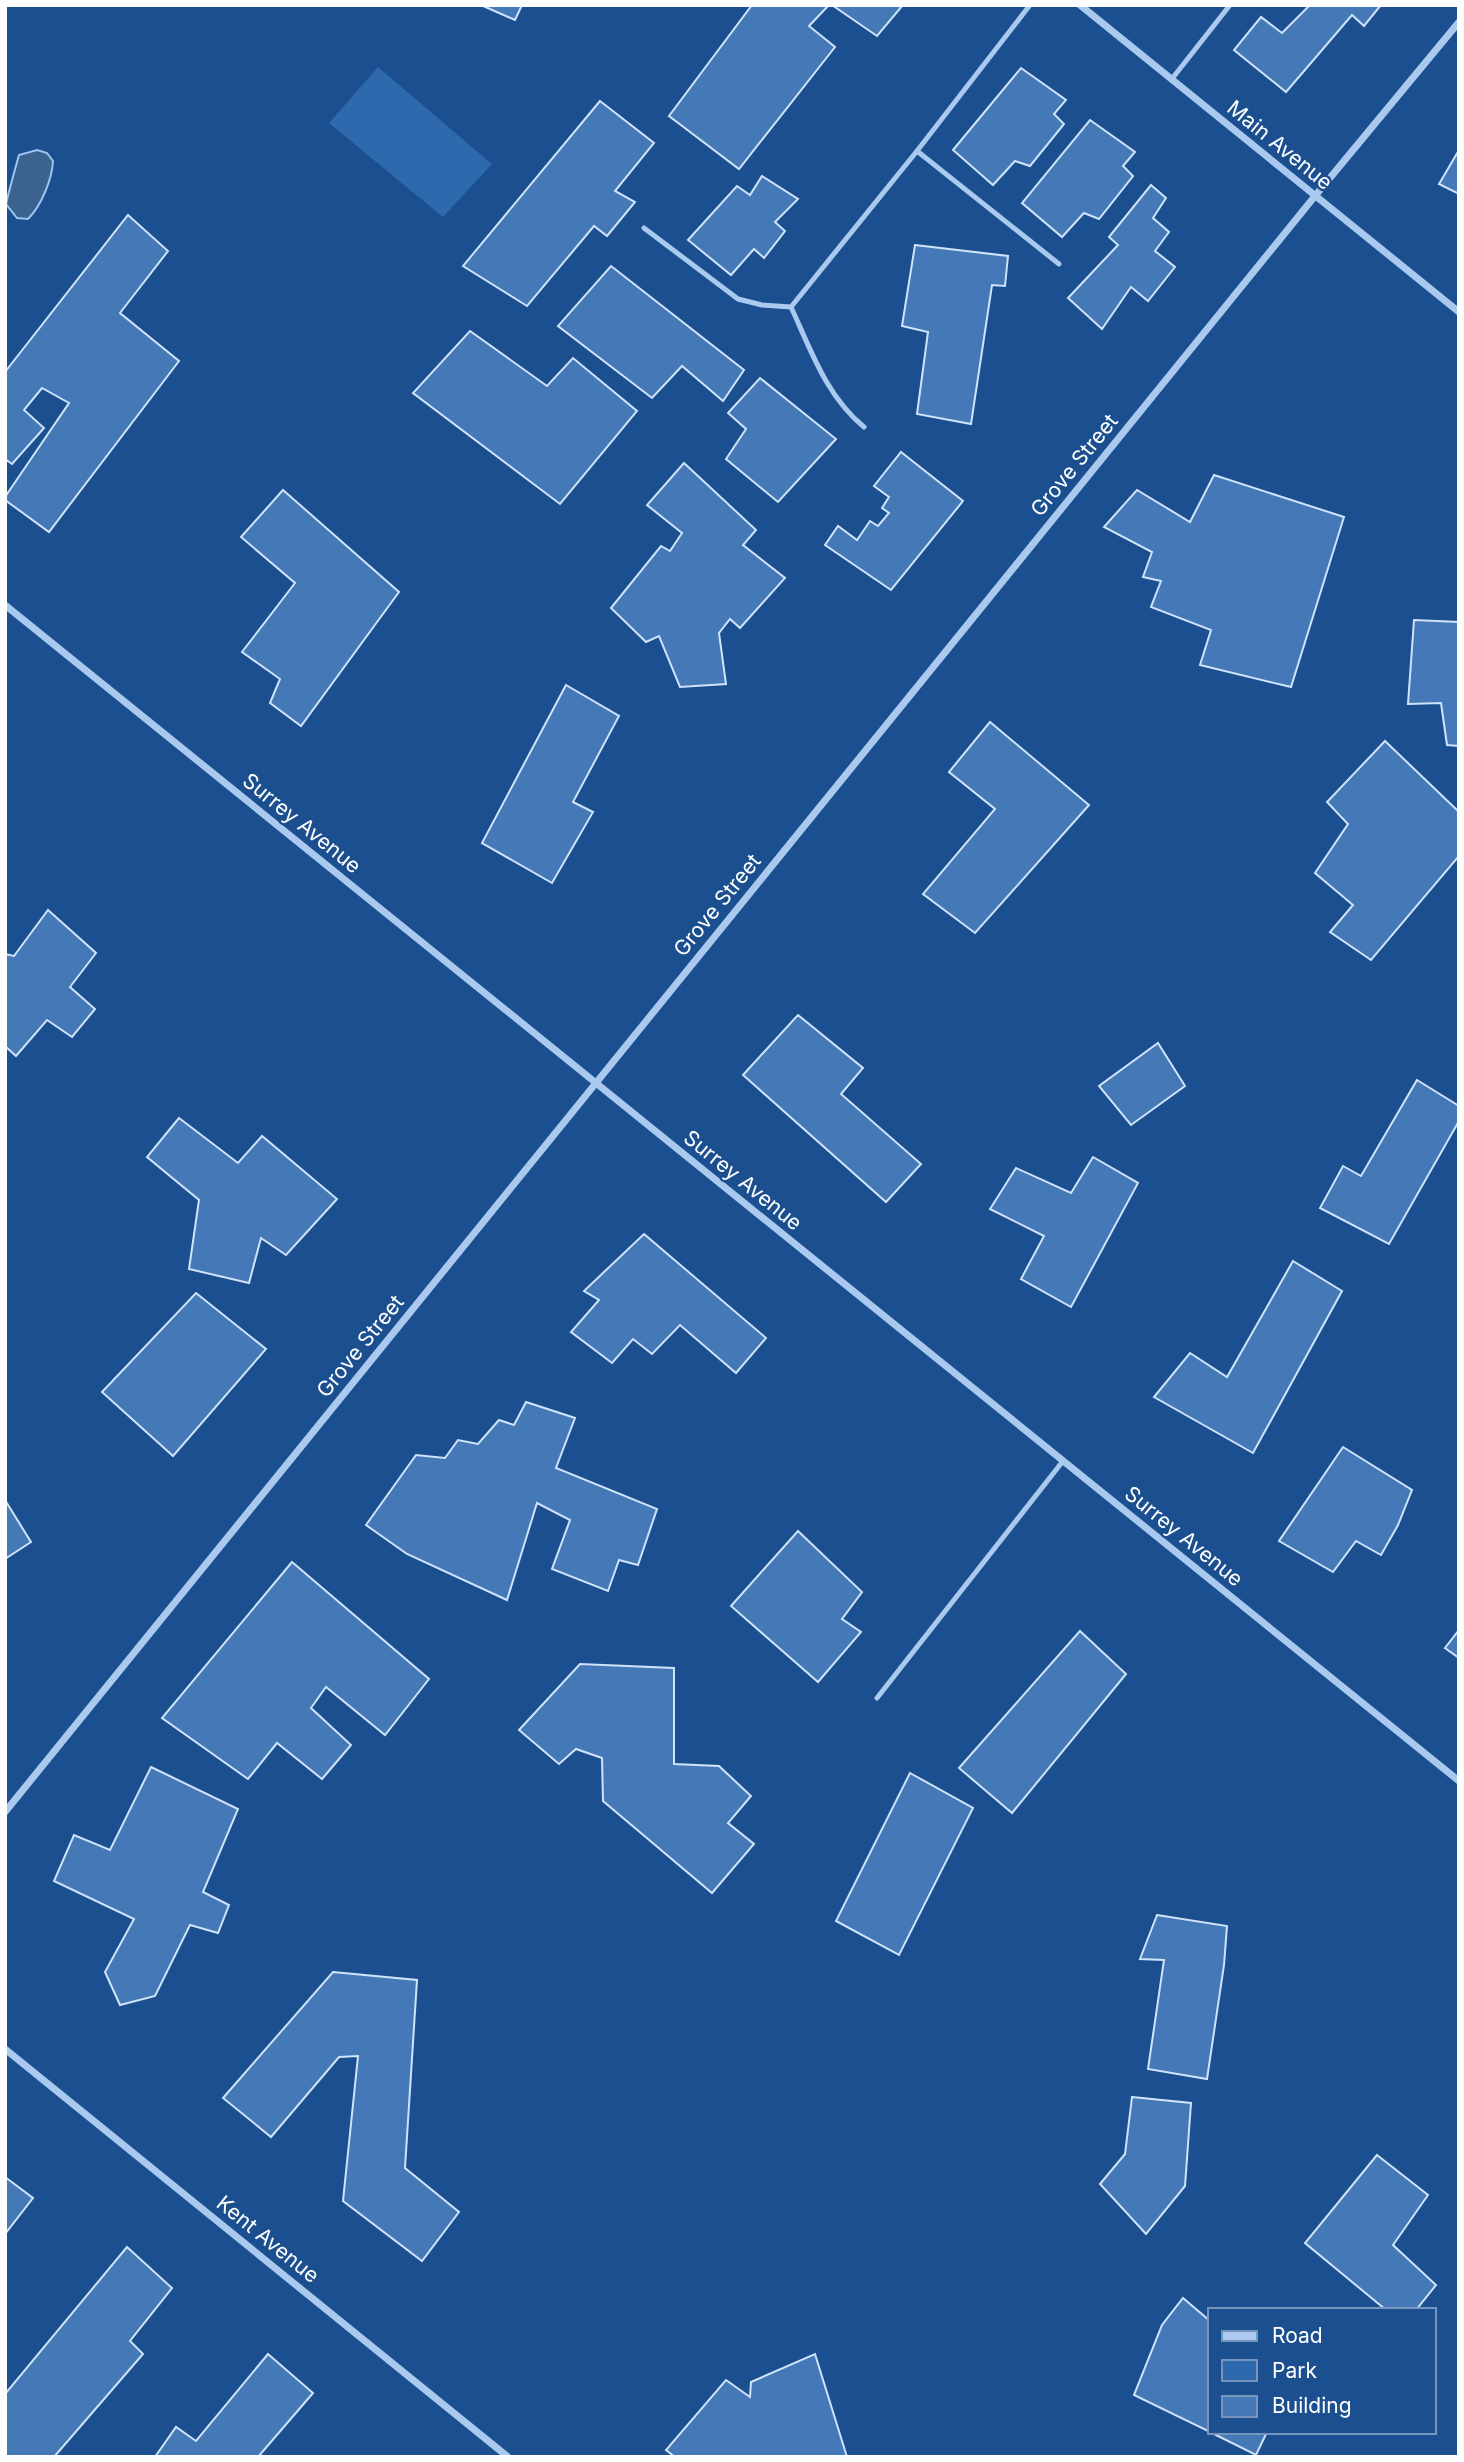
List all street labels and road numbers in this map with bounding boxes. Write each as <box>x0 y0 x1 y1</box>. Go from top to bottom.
street label: Main Avenue <box>1222 95 1338 195</box>
street label: Grove Street <box>1025 409 1123 521</box>
street label: Surrey Avenue <box>238 768 366 878</box>
street label: Grove Street <box>668 849 766 961</box>
street label: Surrey Avenue <box>679 1125 807 1235</box>
street label: Grove Street <box>311 1290 409 1402</box>
street label: Surrey Avenue <box>1120 1481 1248 1591</box>
street label: Kent Avenue <box>212 2190 324 2288</box>

